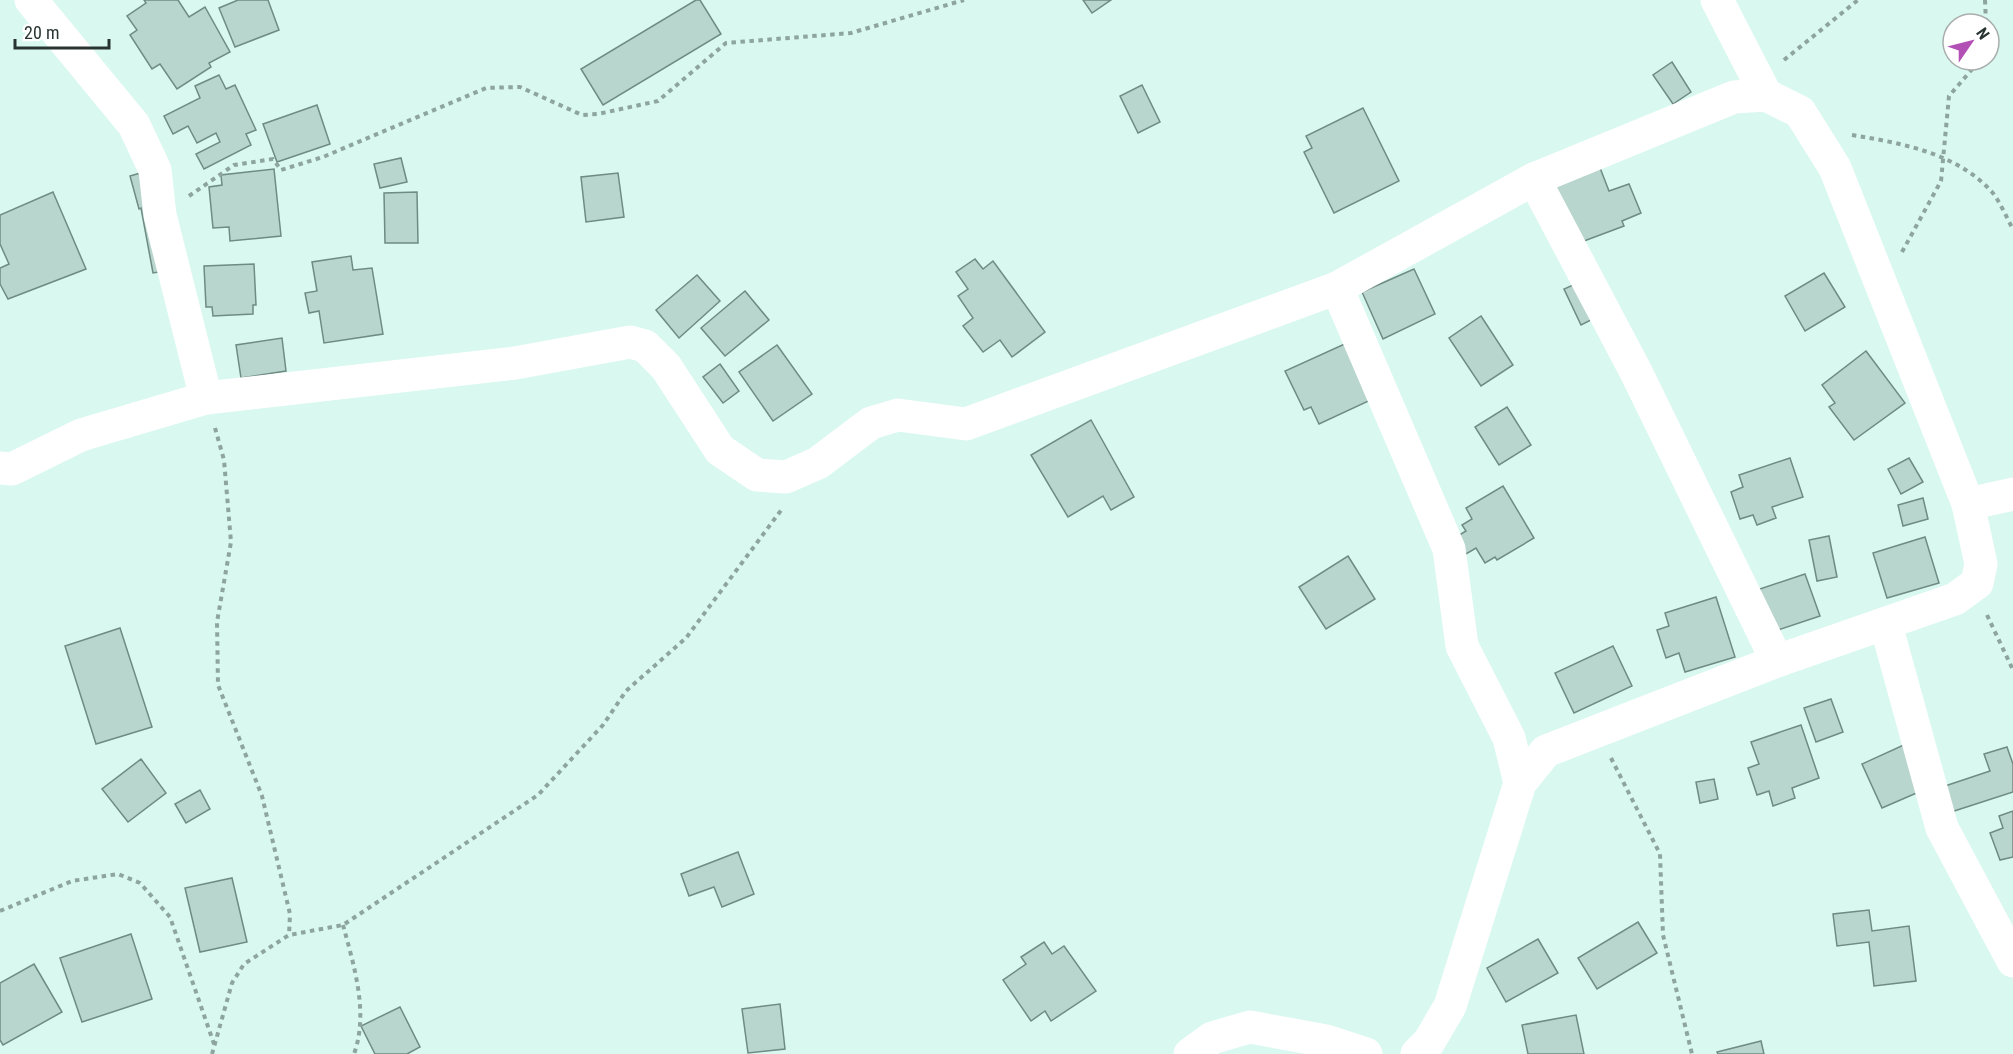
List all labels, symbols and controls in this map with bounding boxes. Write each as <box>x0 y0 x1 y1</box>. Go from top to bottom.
scale bar <box>15 12 110 50</box>
north arrow <box>1941 12 2001 72</box>
text: 20 m <box>24 22 59 43</box>
text: N <box>1972 24 1993 43</box>

